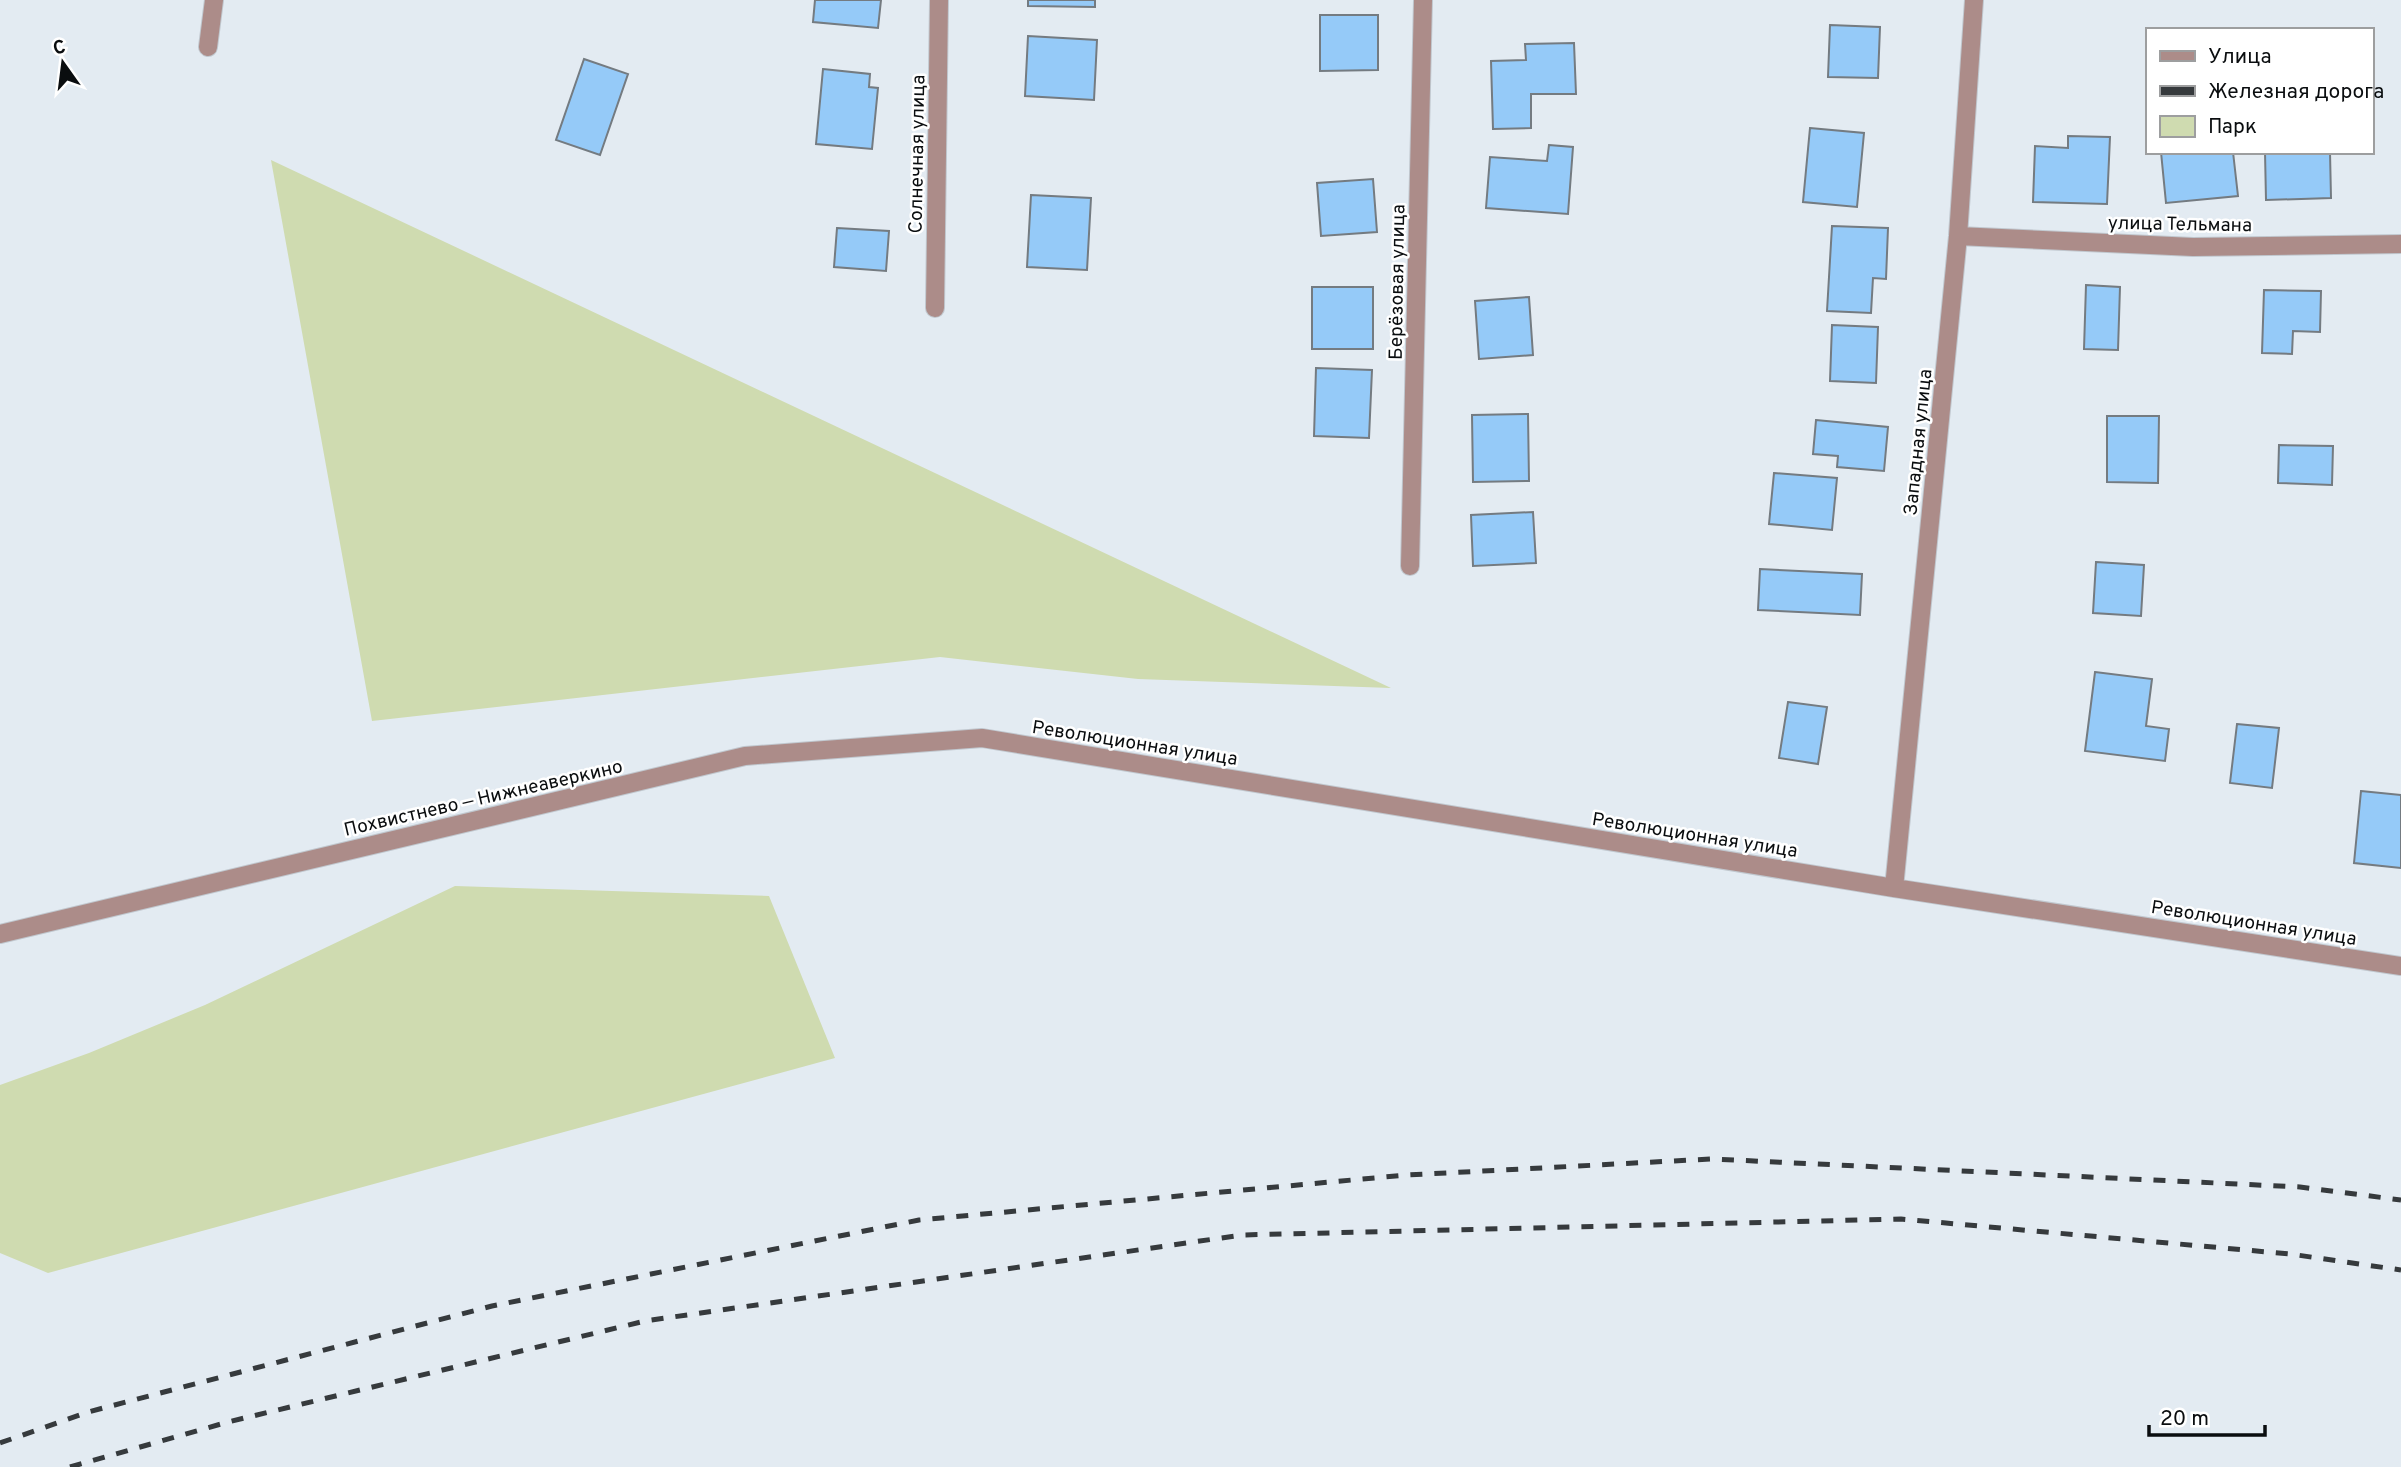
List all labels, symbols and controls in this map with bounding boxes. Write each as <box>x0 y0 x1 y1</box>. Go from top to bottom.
north arrow <box>28 28 98 98</box>
legend <box>2146 28 2373 154</box>
text: С <box>51 35 68 62</box>
text: Улица <box>2208 44 2272 71</box>
street label: Солнечная улица <box>905 75 931 234</box>
text: Железная дорога <box>2208 79 2384 106</box>
text: Парк <box>2208 114 2257 141</box>
street label: Берёзовая улица <box>1385 204 1411 360</box>
street label: улица Тельмана <box>2108 212 2252 238</box>
street label: Западная улица <box>1899 368 1939 517</box>
street label: Революционная улица <box>1030 716 1239 772</box>
street label: Похвистнево — Нижнеаверкино <box>342 755 625 843</box>
street label: Революционная улица <box>1590 808 1799 864</box>
street label: Революционная улица <box>2149 896 2358 952</box>
scale bar <box>2149 1394 2264 1438</box>
text: 20 m <box>2160 1406 2209 1433</box>

